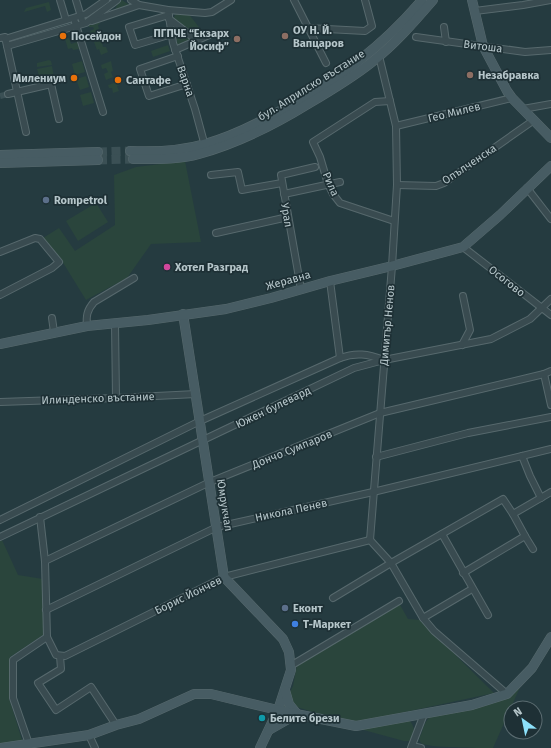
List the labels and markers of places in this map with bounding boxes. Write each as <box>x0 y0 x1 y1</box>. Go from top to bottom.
place label: ОУ Н. Й. Вапцаров <box>293 24 344 50</box>
place label: ПГПЧЕ “Екзарх Йосиф” <box>153 27 229 53</box>
place label: Посейдон <box>71 30 121 43</box>
marker: Посейдон <box>58 31 68 41</box>
marker: ОУ Н. Й. Вапцаров <box>280 31 290 41</box>
marker: ПГПЧЕ “Екзарх Йосиф” <box>232 34 242 44</box>
place label: Незабравка <box>478 69 539 82</box>
marker: Незабравка <box>465 70 475 80</box>
place label: Милениум <box>13 72 67 85</box>
marker: Милениум <box>69 73 79 83</box>
place label: Сантафе <box>126 74 171 87</box>
marker: Сантафе <box>113 75 123 85</box>
place label: Rompetrol <box>54 194 108 207</box>
marker: Rompetrol <box>41 195 51 205</box>
place label: Хотел Разград <box>174 261 248 274</box>
marker: Хотел Разград <box>162 262 172 272</box>
place label: Еконт <box>293 602 323 615</box>
marker: Еконт <box>280 603 290 613</box>
place label: Т-Маркет <box>303 618 352 631</box>
marker: Т-Маркет <box>290 619 300 629</box>
place label: Белите брези <box>270 712 340 725</box>
marker: Белите брези <box>257 713 267 723</box>

